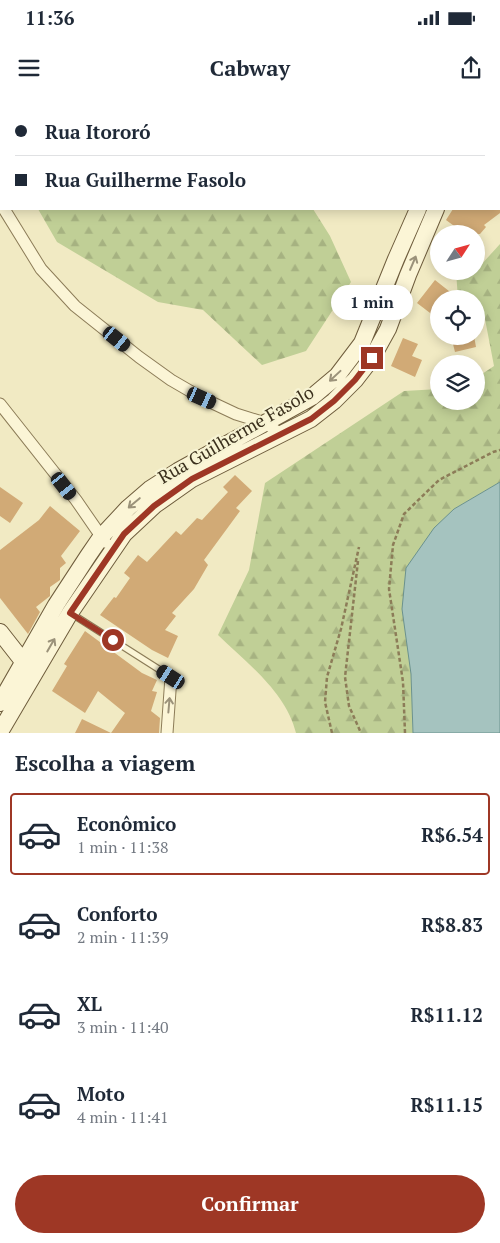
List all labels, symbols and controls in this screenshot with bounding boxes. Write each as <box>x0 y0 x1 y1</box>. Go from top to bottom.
text: 11:36 <box>25 5 74 30</box>
text: Cabway <box>210 53 290 82</box>
icon: menu <box>15 54 43 82</box>
icon: share <box>457 54 485 82</box>
text: Rua Itororó <box>45 119 151 144</box>
text: Rua Guilherme Fasolo <box>45 167 246 192</box>
north arrow <box>430 225 485 280</box>
map controls <box>430 225 485 410</box>
one-way arrow <box>409 256 418 271</box>
callout: 1 min <box>331 286 413 320</box>
button: locate <box>430 290 485 345</box>
text: 1 min <box>350 291 394 313</box>
car <box>100 324 133 354</box>
route end <box>361 347 383 369</box>
button: layers <box>430 355 485 410</box>
one-way arrow <box>329 371 342 382</box>
street label: Rua Guilherme Fasolo <box>153 380 318 489</box>
car <box>185 385 218 411</box>
car <box>48 470 79 502</box>
one-way arrow <box>128 497 141 508</box>
route start <box>102 629 124 651</box>
one-way arrow <box>47 639 57 653</box>
car <box>154 663 187 691</box>
one-way arrow <box>164 697 174 713</box>
text: Escolha a viagem <box>15 748 195 777</box>
text: Econômico <box>77 811 176 836</box>
icon: car <box>17 812 62 857</box>
text: R$6.54 <box>421 822 483 847</box>
text: 1 min · 11:38 <box>77 836 169 858</box>
text: Conforto <box>77 901 158 926</box>
icon: car <box>17 902 62 947</box>
text: R$8.83 <box>421 912 483 937</box>
text: 2 min · 11:39 <box>77 926 169 948</box>
text: XL <box>77 991 102 1016</box>
icon: car <box>17 992 62 1037</box>
text: R$11.12 <box>410 1002 483 1027</box>
text: 3 min · 11:40 <box>77 1016 169 1038</box>
text: Moto <box>77 1081 125 1106</box>
icon: car <box>17 1082 62 1127</box>
text: R$11.15 <box>410 1092 483 1117</box>
text: 4 min · 11:41 <box>77 1106 169 1128</box>
button: Confirmar <box>15 1175 485 1233</box>

